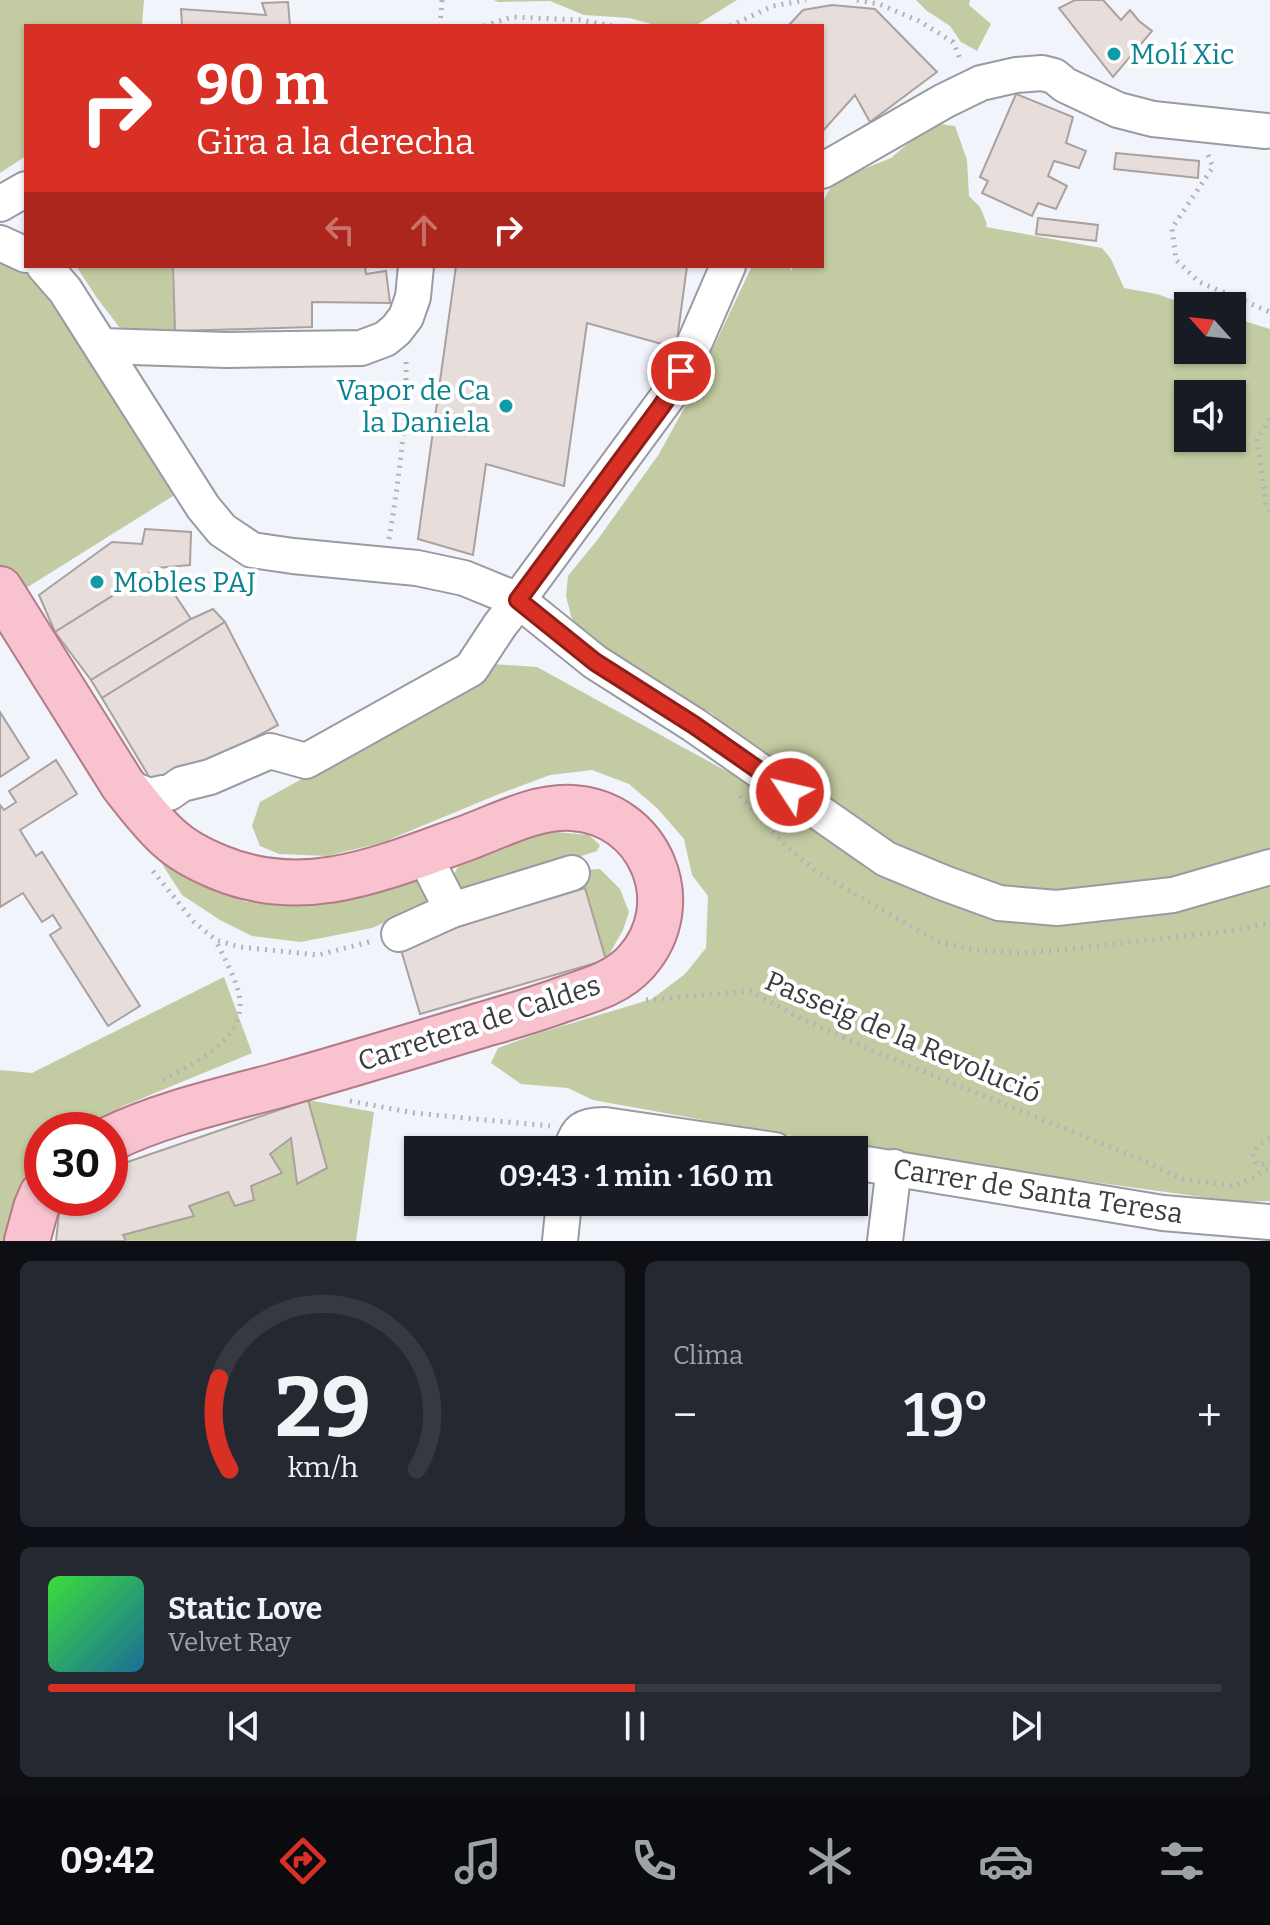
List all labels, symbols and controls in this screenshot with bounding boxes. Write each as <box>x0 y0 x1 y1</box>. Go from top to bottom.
place label: Molí Xic <box>1130 38 1234 71</box>
marker: Molí Xic <box>1105 45 1123 63</box>
text: 90 m <box>196 52 328 119</box>
icon: right <box>64 56 168 160</box>
text: Gira a la derecha <box>196 120 474 164</box>
icon: left <box>318 208 362 252</box>
icon: ahead <box>402 208 446 252</box>
icon: right <box>486 208 530 252</box>
north arrow <box>1174 292 1246 364</box>
map controls <box>1174 292 1246 452</box>
pin <box>647 337 715 405</box>
icon: arrive <box>659 349 703 393</box>
place label: Vapor de Ca la Daniela <box>337 374 490 439</box>
button: sound <box>1174 380 1246 452</box>
marker: Vapor de Ca la Daniela <box>497 397 515 415</box>
place label: Mobles PAJ <box>113 566 256 599</box>
marker: Mobles PAJ <box>88 573 106 591</box>
position arrow <box>748 750 832 834</box>
street label: Passeig de la Revolució <box>760 964 1046 1110</box>
street label: Carretera de Caldes <box>354 968 604 1078</box>
speed limit sign: 30 <box>24 1112 128 1216</box>
street label: Carrer de Santa Teresa <box>891 1152 1185 1230</box>
text: 09:43 · 1 min · 160 m <box>499 1158 773 1194</box>
text: Clima <box>673 1340 743 1371</box>
text: 29 <box>275 1358 370 1458</box>
text: 19° <box>904 1380 990 1452</box>
text: − <box>673 1389 697 1442</box>
text: + <box>1197 1389 1222 1442</box>
text: km/h <box>287 1450 358 1485</box>
text: Static Love <box>168 1591 322 1627</box>
text: Velvet Ray <box>168 1627 291 1658</box>
icon: previous <box>222 1704 266 1748</box>
icon: pause <box>613 1704 657 1748</box>
icon: next <box>1004 1704 1048 1748</box>
icon: directions <box>275 1833 331 1889</box>
icon: music <box>450 1833 506 1889</box>
icon: phone <box>626 1833 682 1889</box>
icon: climate <box>802 1833 858 1889</box>
icon: car <box>978 1833 1034 1889</box>
icon: filters <box>1154 1833 1210 1889</box>
text: 09:42 <box>60 1839 155 1883</box>

